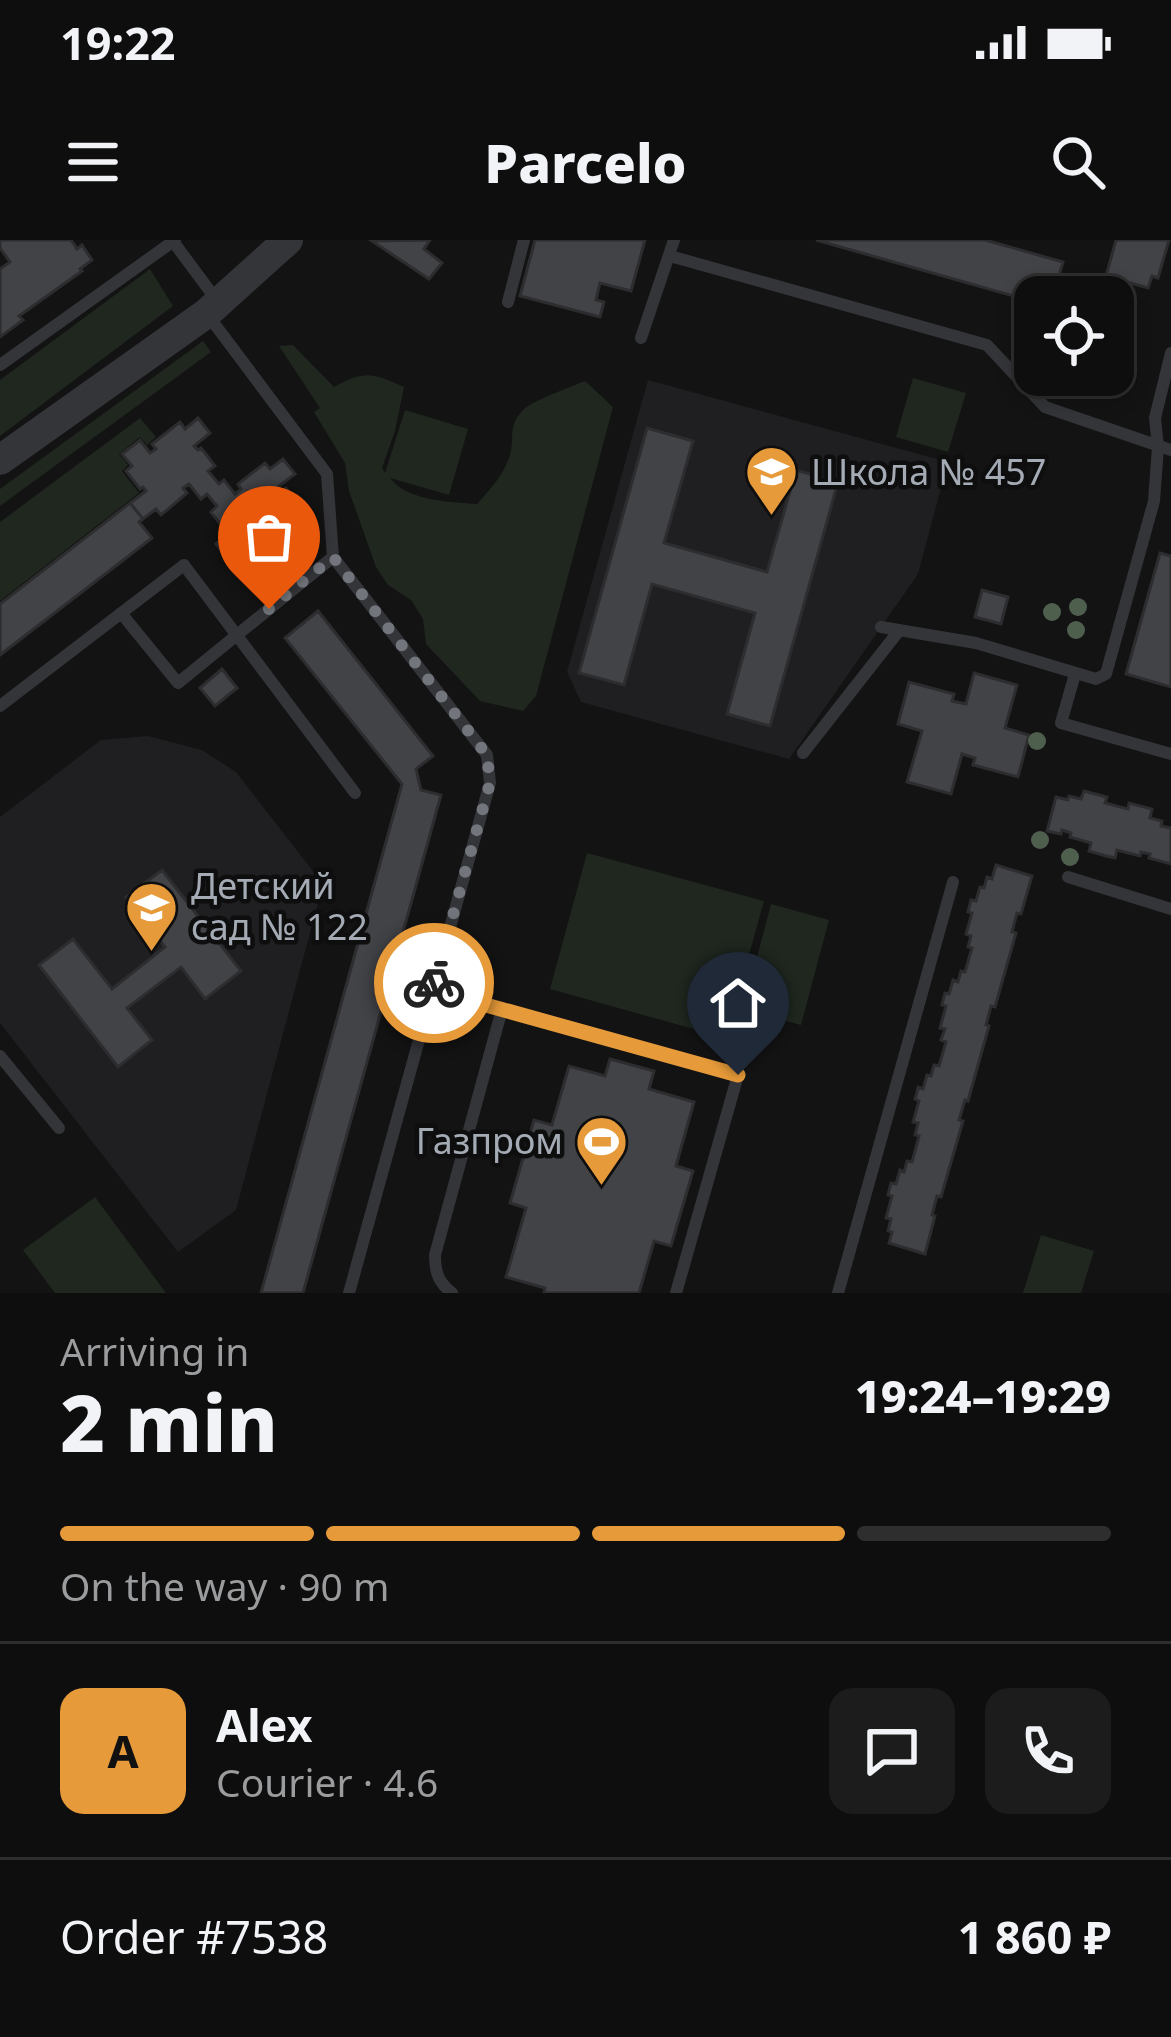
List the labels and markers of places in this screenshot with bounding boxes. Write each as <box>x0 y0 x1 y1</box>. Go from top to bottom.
school or university icon: Школа № 457 <box>744 444 800 518</box>
place label: Школа № 457 <box>811 447 1046 496</box>
pin <box>218 486 320 609</box>
place label: Детский сад № 122 <box>191 861 368 951</box>
school or university icon: Детский сад № 122 <box>124 879 180 953</box>
pin <box>687 952 789 1075</box>
sports icon: Газпром <box>574 1113 630 1187</box>
place label: Газпром <box>416 1116 563 1165</box>

